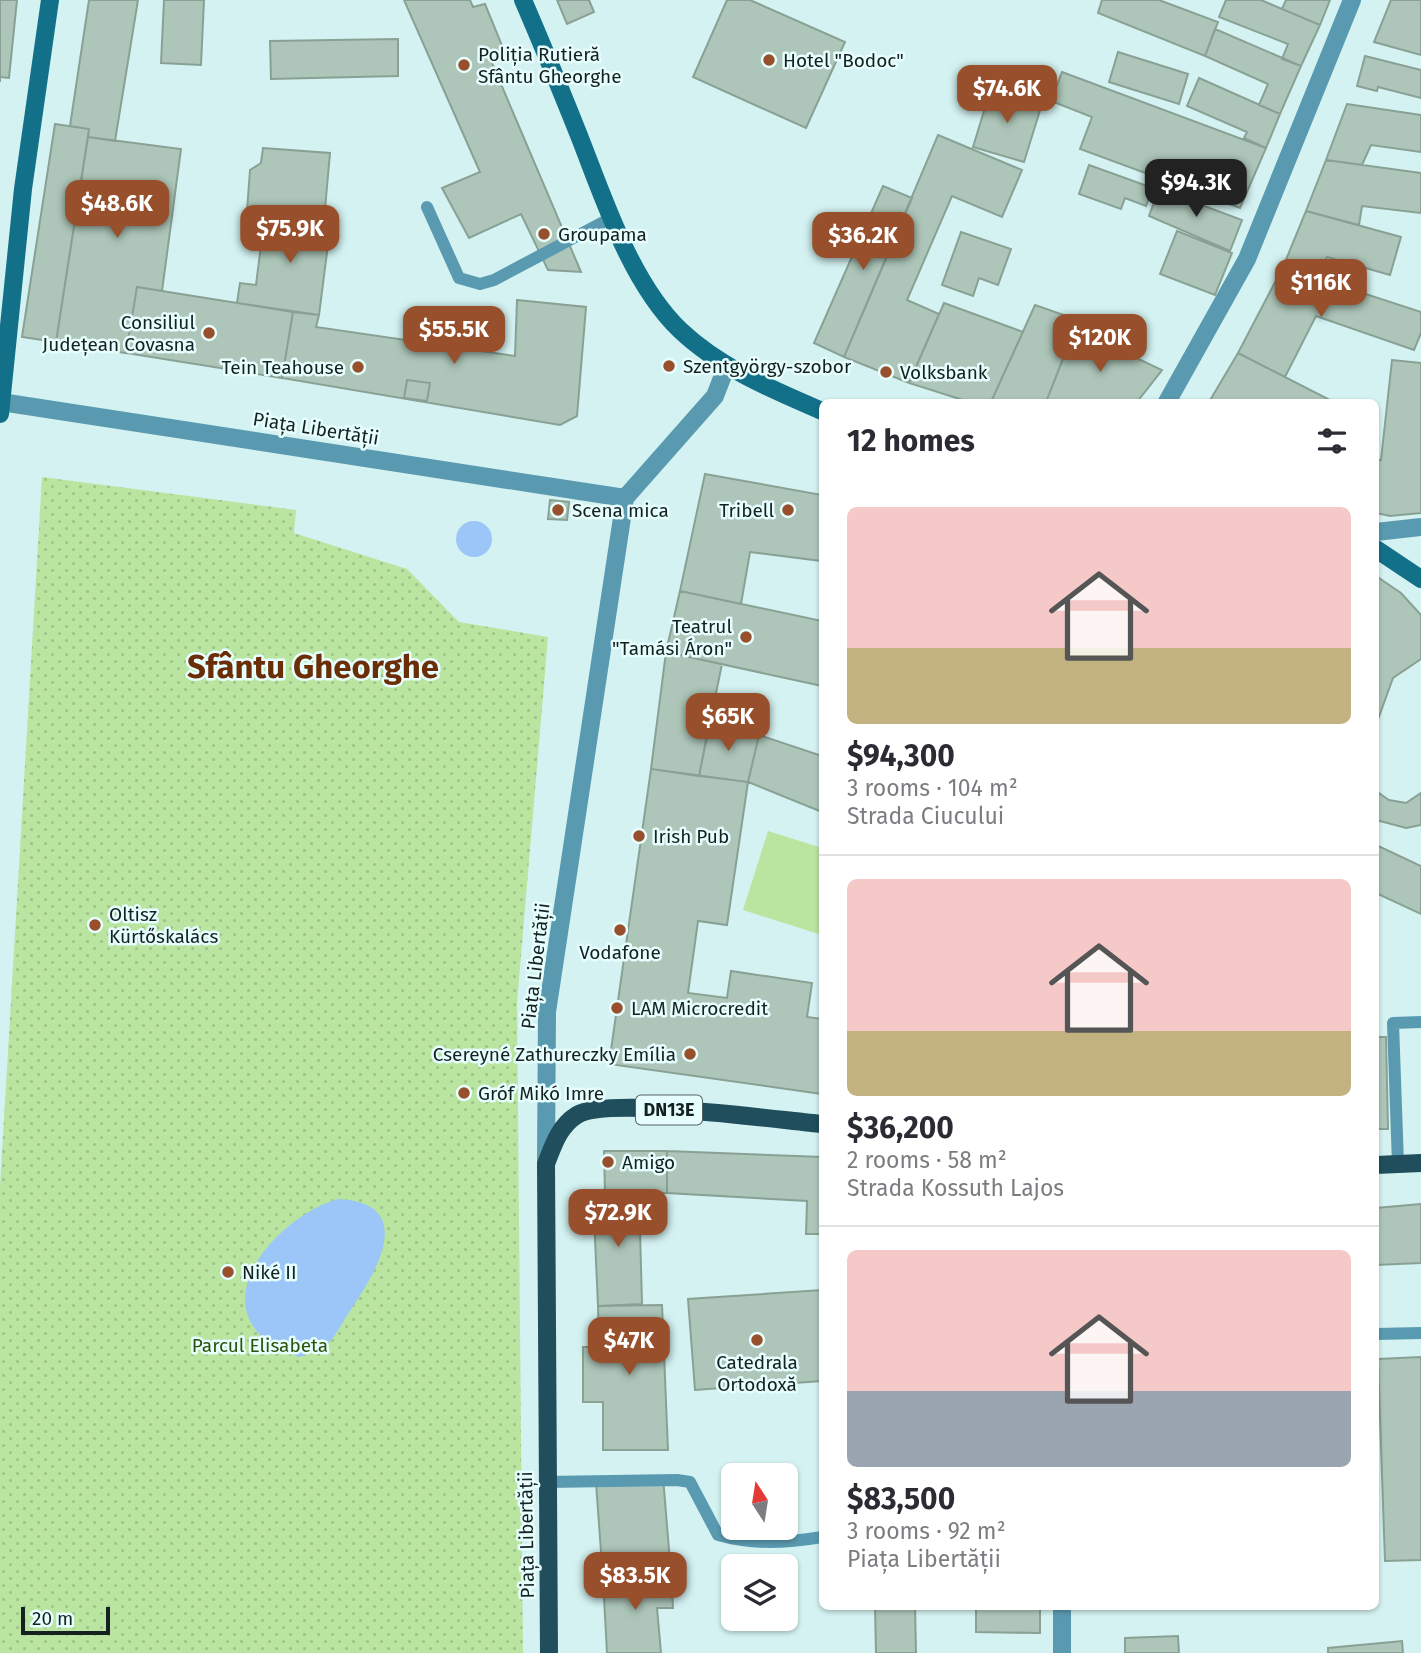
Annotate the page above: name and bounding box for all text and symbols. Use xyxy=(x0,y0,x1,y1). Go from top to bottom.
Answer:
place label: Poliția Rutieră Sfântu Gheorghe xyxy=(478,43,622,88)
place label: Hotel "Bodoc" xyxy=(783,49,904,72)
marker: Hotel "Bodoc" xyxy=(761,52,777,68)
marker: Poliția Rutieră Sfântu Gheorghe xyxy=(456,57,472,73)
pin: $74.6K xyxy=(950,66,1064,125)
text: $74.6K xyxy=(973,74,1041,102)
pin: $94.3K xyxy=(1139,160,1253,219)
text: $94.3K xyxy=(1161,168,1231,196)
pin: $48.6K xyxy=(60,180,174,240)
text: $48.6K xyxy=(81,189,153,217)
pin: $75.9K xyxy=(233,205,347,265)
pin: $36.2K xyxy=(806,212,920,272)
text: $75.9K xyxy=(256,214,324,242)
text: $36.2K xyxy=(828,221,898,249)
place label: Groupama xyxy=(558,223,647,246)
marker: Groupama xyxy=(536,226,552,242)
pin: $116K xyxy=(1272,260,1370,319)
text: $116K xyxy=(1291,268,1351,296)
pin: $55.5K xyxy=(397,306,511,366)
place label: Consiliul Județean Covasna xyxy=(42,311,195,357)
pin: $120K xyxy=(1051,314,1149,374)
text: $55.5K xyxy=(419,315,489,343)
text: $120K xyxy=(1069,323,1131,351)
marker: Consiliul Județean Covasna xyxy=(201,325,217,341)
place label: Szentgyörgy-szobor xyxy=(683,355,852,378)
place label: Tein Teahouse xyxy=(222,356,344,379)
marker: Szentgyörgy-szobor xyxy=(661,358,677,374)
marker: Tein Teahouse xyxy=(350,359,366,375)
place label: Volksbank xyxy=(900,361,988,384)
marker: Volksbank xyxy=(878,364,894,380)
street label: Piața Libertății xyxy=(251,407,381,451)
icon: filters xyxy=(1313,422,1351,460)
text: 12 homes xyxy=(847,423,975,459)
place label: Scena mica xyxy=(572,499,669,522)
place label: Tribell xyxy=(719,499,774,522)
marker: Scena mica xyxy=(550,502,566,518)
marker: Tribell xyxy=(780,502,796,518)
icon: home xyxy=(1036,553,1162,679)
place label: Teatrul "Tamási Áron" xyxy=(612,615,732,660)
marker: Teatrul "Tamási Áron" xyxy=(738,629,754,645)
district label: Sfântu Gheorghe xyxy=(187,647,439,687)
pin: $65K xyxy=(687,694,769,753)
text: $65K xyxy=(702,702,754,730)
text: $94,300 xyxy=(847,738,955,774)
text: 3 rooms · 104 m² xyxy=(847,774,1018,802)
text: Strada Ciucului xyxy=(847,802,1004,830)
place label: Irish Pub xyxy=(653,825,729,848)
marker: Irish Pub xyxy=(631,828,647,844)
street label: Piața Libertății xyxy=(516,902,556,1031)
place label: Oltisz Kürtőskalács xyxy=(109,903,218,948)
marker: Oltisz Kürtőskalács xyxy=(87,917,103,933)
marker: Vodafone xyxy=(612,922,628,938)
icon: home xyxy=(1036,925,1162,1051)
place label: Vodafone xyxy=(579,941,661,964)
place label: LAM Microcredit xyxy=(631,997,768,1020)
marker: LAM Microcredit xyxy=(609,1000,625,1016)
place label: Csereyné Zathureczky Emília xyxy=(433,1043,676,1066)
marker: Csereyné Zathureczky Emília xyxy=(682,1046,698,1062)
place label: Gróf Mikó Imre xyxy=(478,1082,604,1105)
marker: Gróf Mikó Imre xyxy=(456,1085,472,1101)
road number: DN13E xyxy=(636,1096,702,1125)
text: $36,200 xyxy=(847,1110,954,1146)
text: 2 rooms · 58 m² xyxy=(847,1146,1007,1174)
place label: Amigo xyxy=(622,1151,675,1174)
marker: Amigo xyxy=(600,1154,616,1170)
text: Strada Kossuth Lajos xyxy=(847,1174,1064,1202)
pin: $72.9K xyxy=(561,1190,675,1249)
text: $72.9K xyxy=(584,1198,652,1226)
place label: Niké II xyxy=(242,1261,297,1284)
marker: Niké II xyxy=(220,1264,236,1280)
icon: home xyxy=(1036,1296,1162,1422)
pin: $47K xyxy=(588,1318,670,1377)
text: $47K xyxy=(604,1326,654,1354)
marker: Catedrala Ortodoxă xyxy=(749,1332,765,1348)
park label: Parcul Elisabeta xyxy=(192,1334,328,1357)
place label: Catedrala Ortodoxă xyxy=(716,1351,798,1396)
north arrow xyxy=(721,1463,798,1540)
map controls xyxy=(721,1463,798,1631)
street label: Piața Libertății xyxy=(514,1471,540,1599)
text: $83,500 xyxy=(847,1481,955,1517)
text: 3 rooms · 92 m² xyxy=(847,1517,1006,1545)
text: Piața Libertății xyxy=(847,1545,1001,1573)
pin: $83.5K xyxy=(578,1552,692,1612)
button: layers xyxy=(721,1554,798,1631)
text: $83.5K xyxy=(600,1561,670,1589)
scale bar xyxy=(21,1604,110,1636)
text: 20 m xyxy=(32,1607,73,1630)

